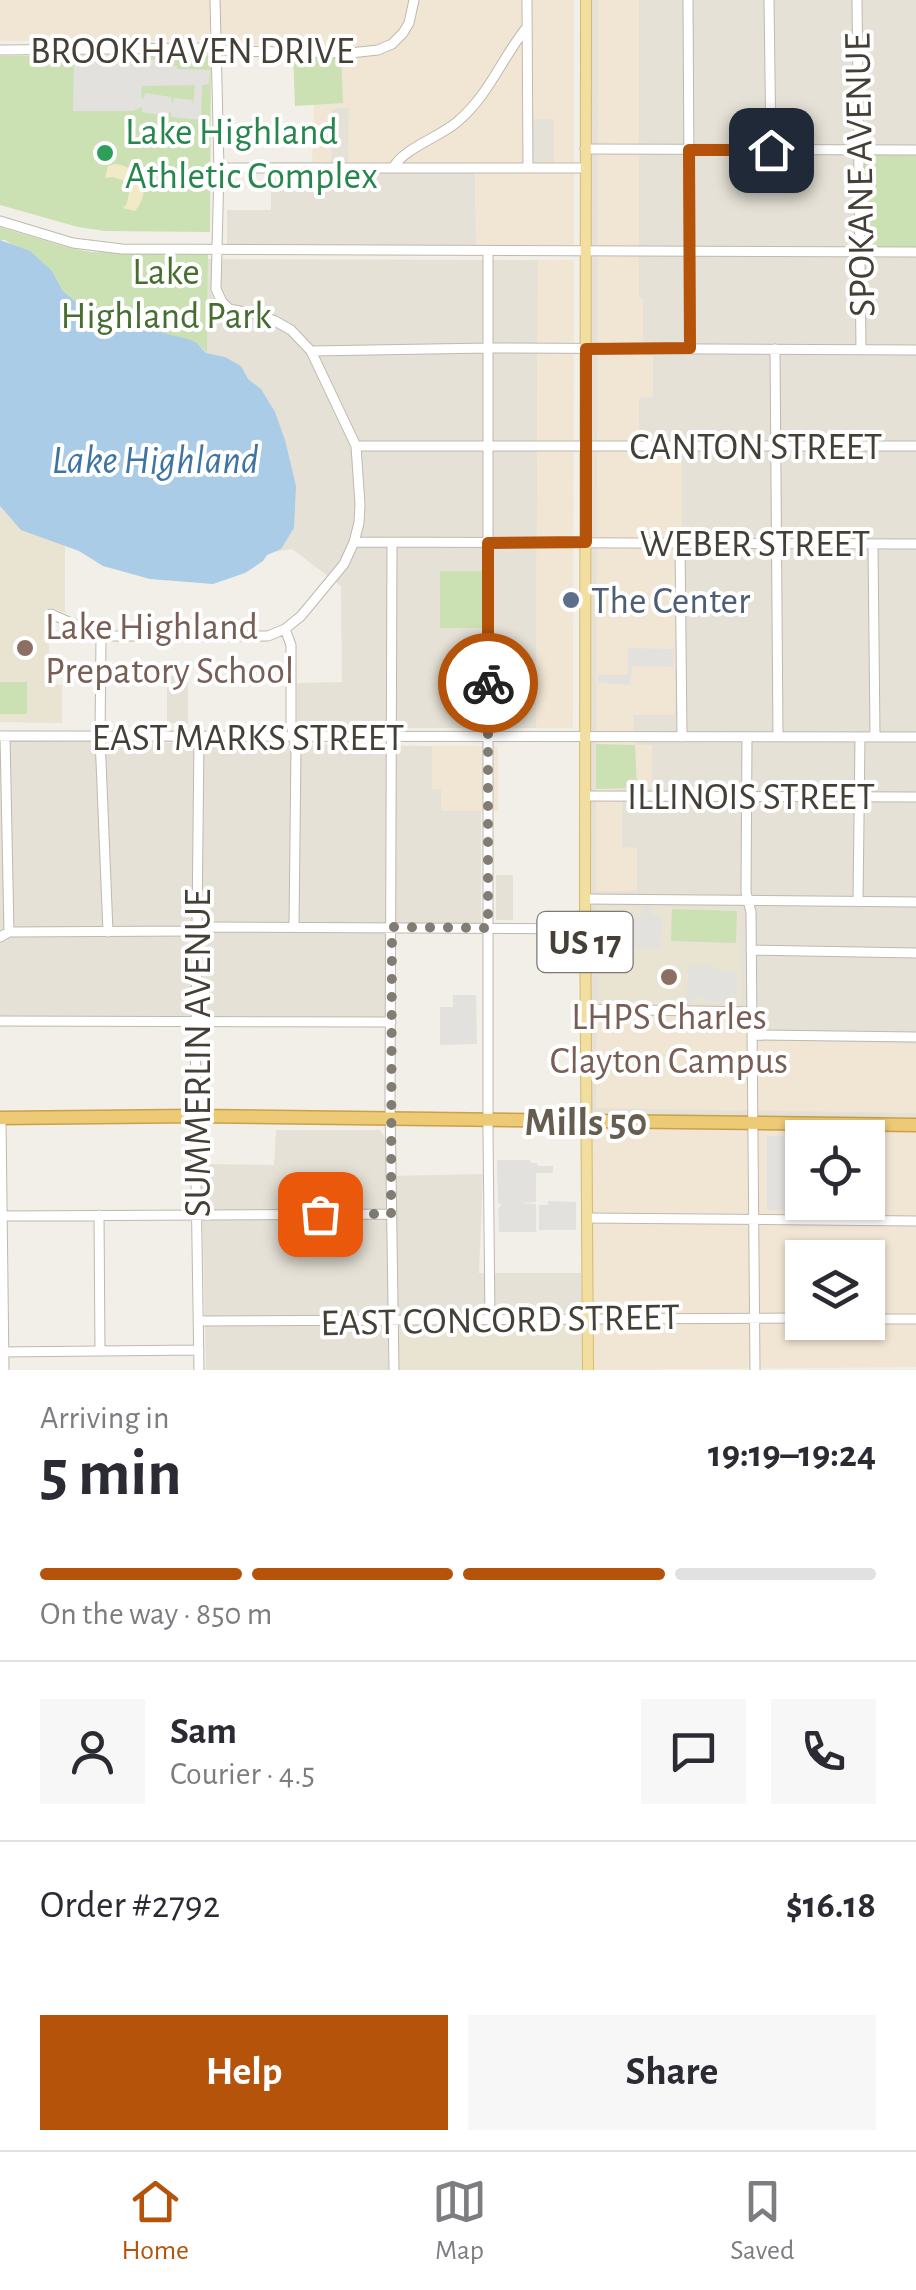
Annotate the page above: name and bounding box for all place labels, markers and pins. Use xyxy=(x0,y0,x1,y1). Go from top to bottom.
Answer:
pin xyxy=(729,108,814,193)
place label: Lake Highland Athletic Complex xyxy=(125,114,378,196)
marker: Lake Highland Athletic Complex xyxy=(94,142,116,164)
place label: The Center xyxy=(591,583,751,621)
marker: The Center xyxy=(560,589,582,611)
place label: Lake Highland Prepatory School xyxy=(45,609,294,691)
marker: Lake Highland Prepatory School xyxy=(14,637,36,659)
marker: LHPS Charles Clayton Campus xyxy=(658,966,680,988)
place label: LHPS Charles Clayton Campus xyxy=(550,999,788,1081)
pin xyxy=(278,1172,363,1257)

